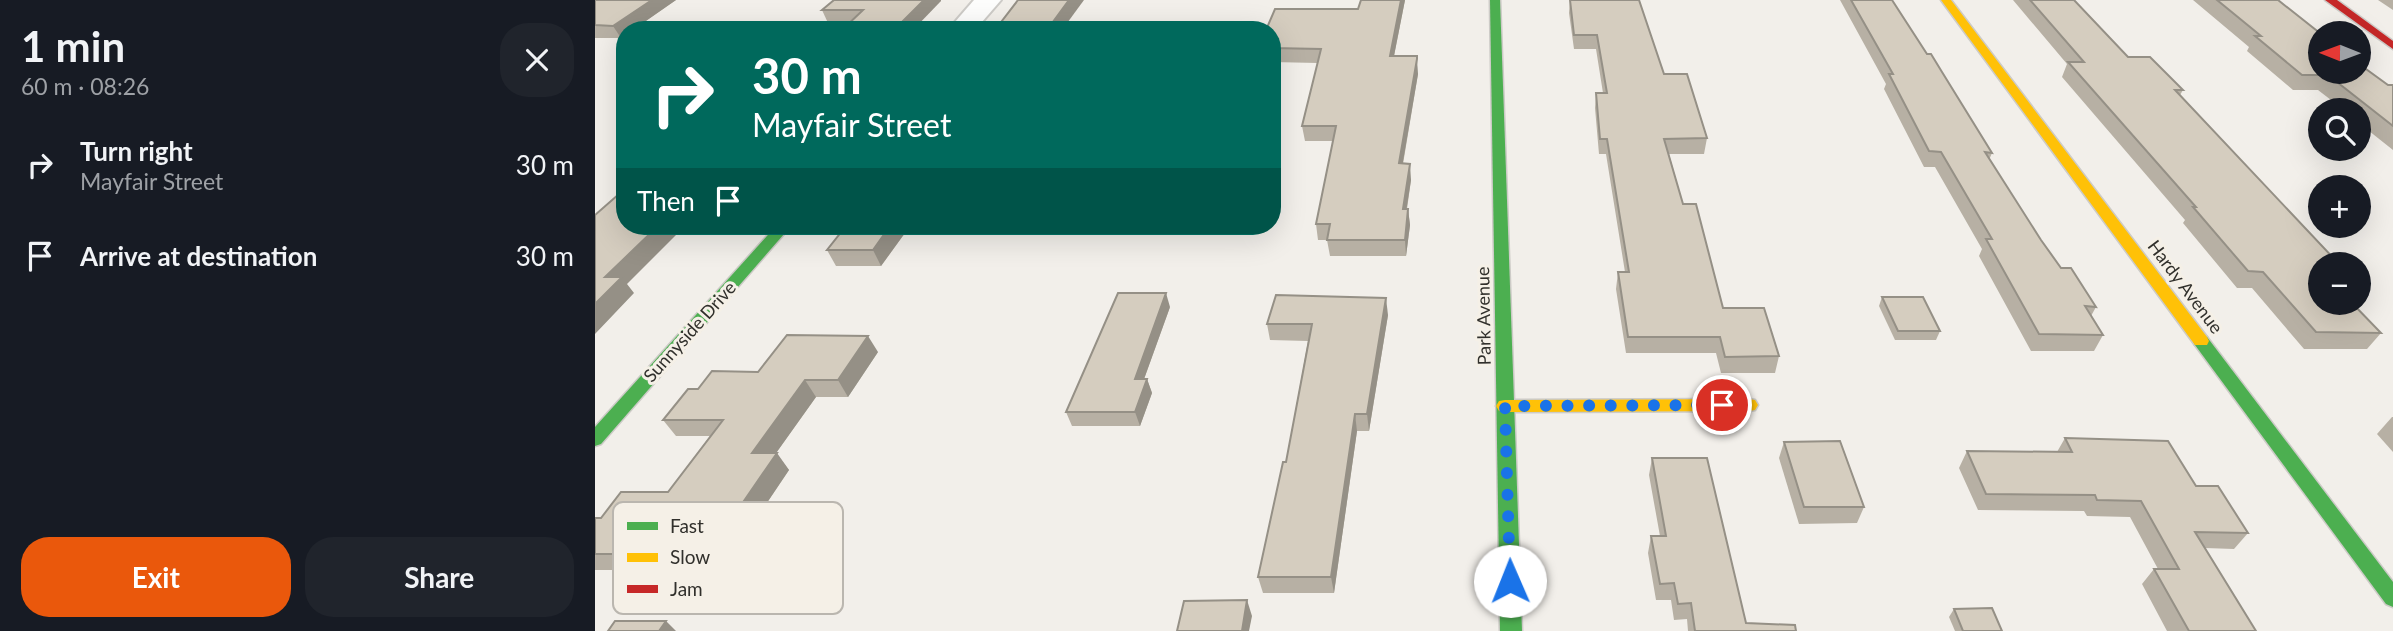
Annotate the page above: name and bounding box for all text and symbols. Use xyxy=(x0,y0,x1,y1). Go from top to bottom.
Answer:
text: 1 min xyxy=(21,21,125,71)
north arrow xyxy=(2308,21,2371,84)
map controls xyxy=(2308,21,2371,315)
button: close xyxy=(500,23,574,97)
text: 30 m xyxy=(752,46,862,104)
icon: right xyxy=(637,49,728,140)
text: 60 m · 08:26 xyxy=(21,72,149,100)
button: search xyxy=(2308,98,2371,161)
text: Mayfair Street xyxy=(752,105,951,144)
text: Turn right xyxy=(80,135,193,167)
icon: right xyxy=(21,146,59,184)
text: 30 m xyxy=(516,149,574,181)
text: Mayfair Street xyxy=(80,167,223,195)
button: + xyxy=(2308,175,2371,238)
icon: arrive xyxy=(709,182,747,220)
text: Then xyxy=(637,185,695,217)
street label: Hardy Avenue xyxy=(2144,235,2228,337)
icon: arrive xyxy=(21,237,59,275)
text: Arrive at destination xyxy=(80,240,317,272)
text: 30 m xyxy=(516,240,574,272)
button: − xyxy=(2308,252,2371,315)
street label: Park Avenue xyxy=(1471,266,1495,366)
street label: Sunnyside Drive xyxy=(638,276,740,386)
pin xyxy=(1692,375,1752,435)
icon: arrive xyxy=(1703,386,1741,424)
legend xyxy=(613,502,843,614)
text: Fast xyxy=(670,514,704,537)
button: Exit xyxy=(21,537,291,617)
button: Share xyxy=(305,537,574,617)
position arrow xyxy=(1473,544,1547,618)
text: Slow xyxy=(670,545,710,568)
text: Jam xyxy=(670,577,703,600)

